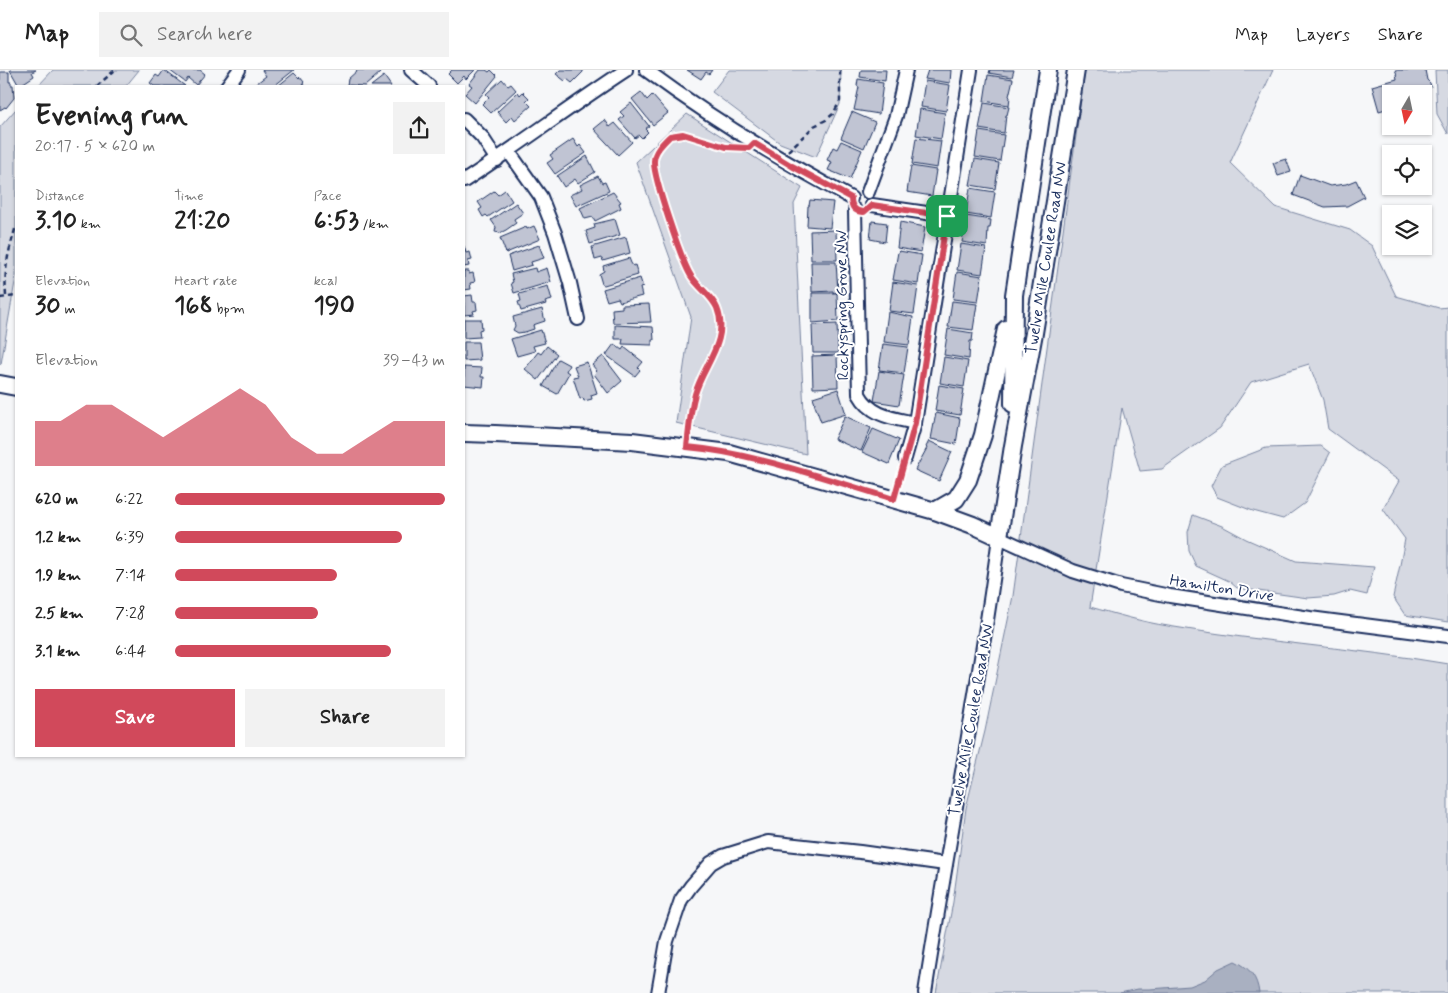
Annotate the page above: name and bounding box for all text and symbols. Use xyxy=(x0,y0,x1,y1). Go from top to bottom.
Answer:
search box xyxy=(99,12,449,57)
text: Map xyxy=(25,19,69,50)
icon: search xyxy=(117,21,145,49)
text: Search here xyxy=(157,22,253,47)
text: Map xyxy=(1235,23,1268,47)
text: Layers xyxy=(1296,23,1350,47)
text: Share xyxy=(1378,23,1423,47)
north arrow xyxy=(1382,85,1432,135)
map controls xyxy=(1382,85,1432,255)
text: Evening run xyxy=(35,98,188,135)
button: share xyxy=(393,102,445,154)
text: 20:17 · 5 × 620 m xyxy=(35,136,155,157)
button: locate xyxy=(1382,145,1432,195)
street label: Twelve Mile Coulee Road NW xyxy=(1021,160,1072,356)
text: Distance xyxy=(35,187,84,205)
text: Time xyxy=(174,187,204,205)
text: Pace xyxy=(314,187,342,205)
pin xyxy=(926,195,968,237)
icon: arrive xyxy=(933,202,961,230)
text: 3.10 xyxy=(35,205,77,238)
text: 21:20 xyxy=(174,205,231,238)
text: 6:53 xyxy=(314,205,359,238)
button: layers xyxy=(1382,205,1432,255)
text: km xyxy=(77,215,101,233)
text: /km xyxy=(359,215,389,233)
street label: Rockyspring Grove NW xyxy=(831,230,855,380)
text: Elevation xyxy=(35,272,90,290)
text: Heart rate xyxy=(174,272,237,290)
text: kcal xyxy=(314,272,337,290)
text: 30 xyxy=(35,290,61,323)
text: 168 xyxy=(174,290,213,323)
text: 190 xyxy=(314,290,355,323)
text: m xyxy=(61,300,76,318)
text: bpm xyxy=(213,300,245,318)
text: Elevation xyxy=(35,350,98,371)
text: 39–43 m xyxy=(383,350,445,371)
text: 620 m xyxy=(35,489,78,510)
text: 6:22 xyxy=(115,489,144,510)
text: 1.2 km xyxy=(35,527,81,548)
text: 6:39 xyxy=(115,527,144,548)
text: 1.9 km xyxy=(35,565,81,586)
text: 7:14 xyxy=(115,565,146,586)
street label: Hamilton Drive xyxy=(1168,570,1276,607)
text: 2.5 km xyxy=(35,603,83,624)
text: 7:28 xyxy=(115,603,146,624)
street label: Twelve Mile Coulee Road NW xyxy=(944,623,999,818)
text: 3.1 km xyxy=(35,641,80,662)
text: 6:44 xyxy=(115,641,147,662)
button: Save xyxy=(35,689,235,747)
button: Share xyxy=(245,689,445,747)

